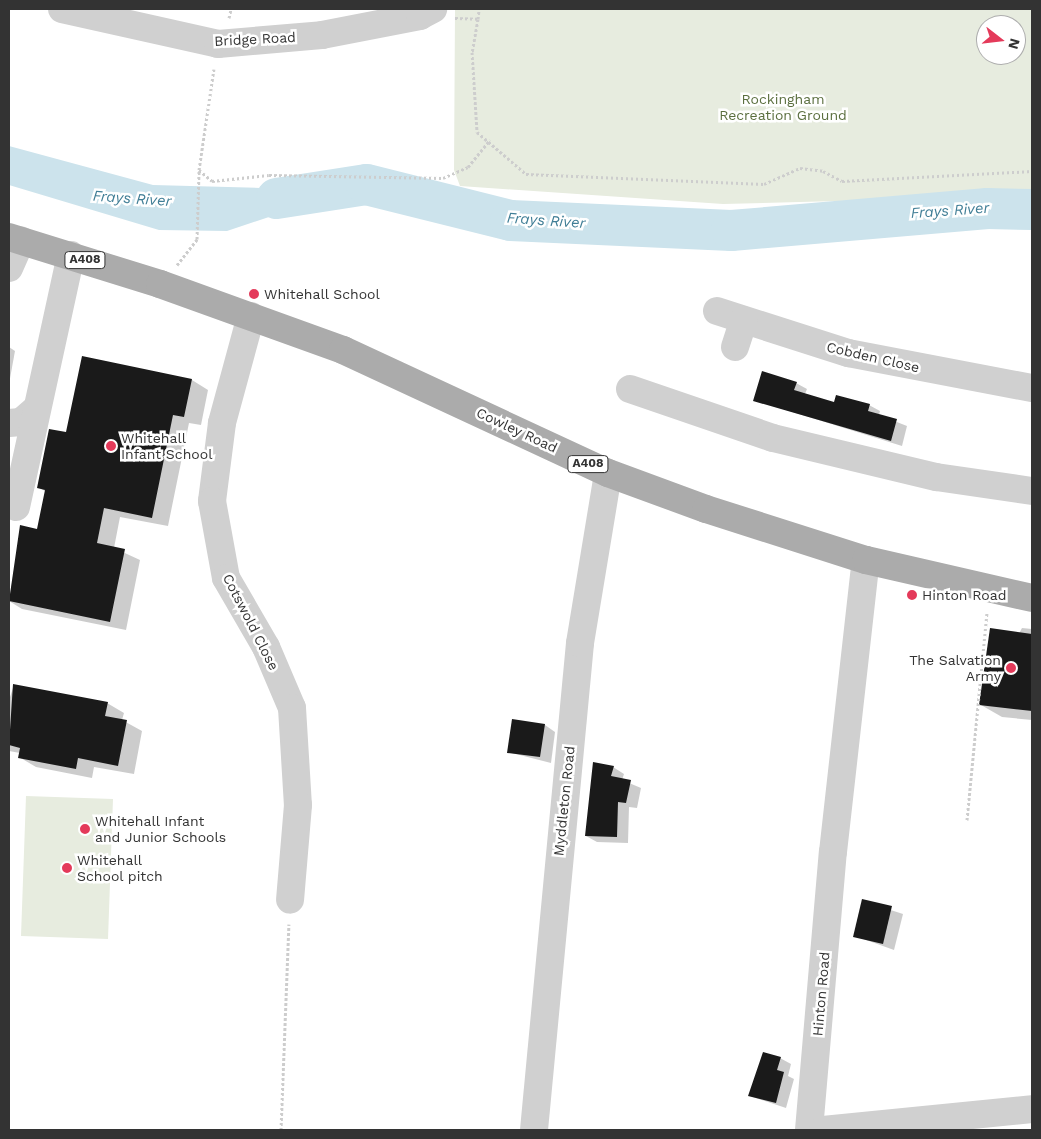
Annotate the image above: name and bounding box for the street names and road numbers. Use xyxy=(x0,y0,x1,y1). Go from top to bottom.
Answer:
street label: Bridge Road xyxy=(214,28,296,50)
road number: A408 xyxy=(64,250,106,270)
street label: Cobden Close xyxy=(825,338,921,376)
street label: Cowley Road xyxy=(474,404,560,456)
road number: A408 xyxy=(567,454,609,474)
street label: Cotswold Close xyxy=(219,571,283,673)
street label: Myddleton Road xyxy=(550,745,578,857)
street label: Hinton Road xyxy=(809,951,833,1037)

